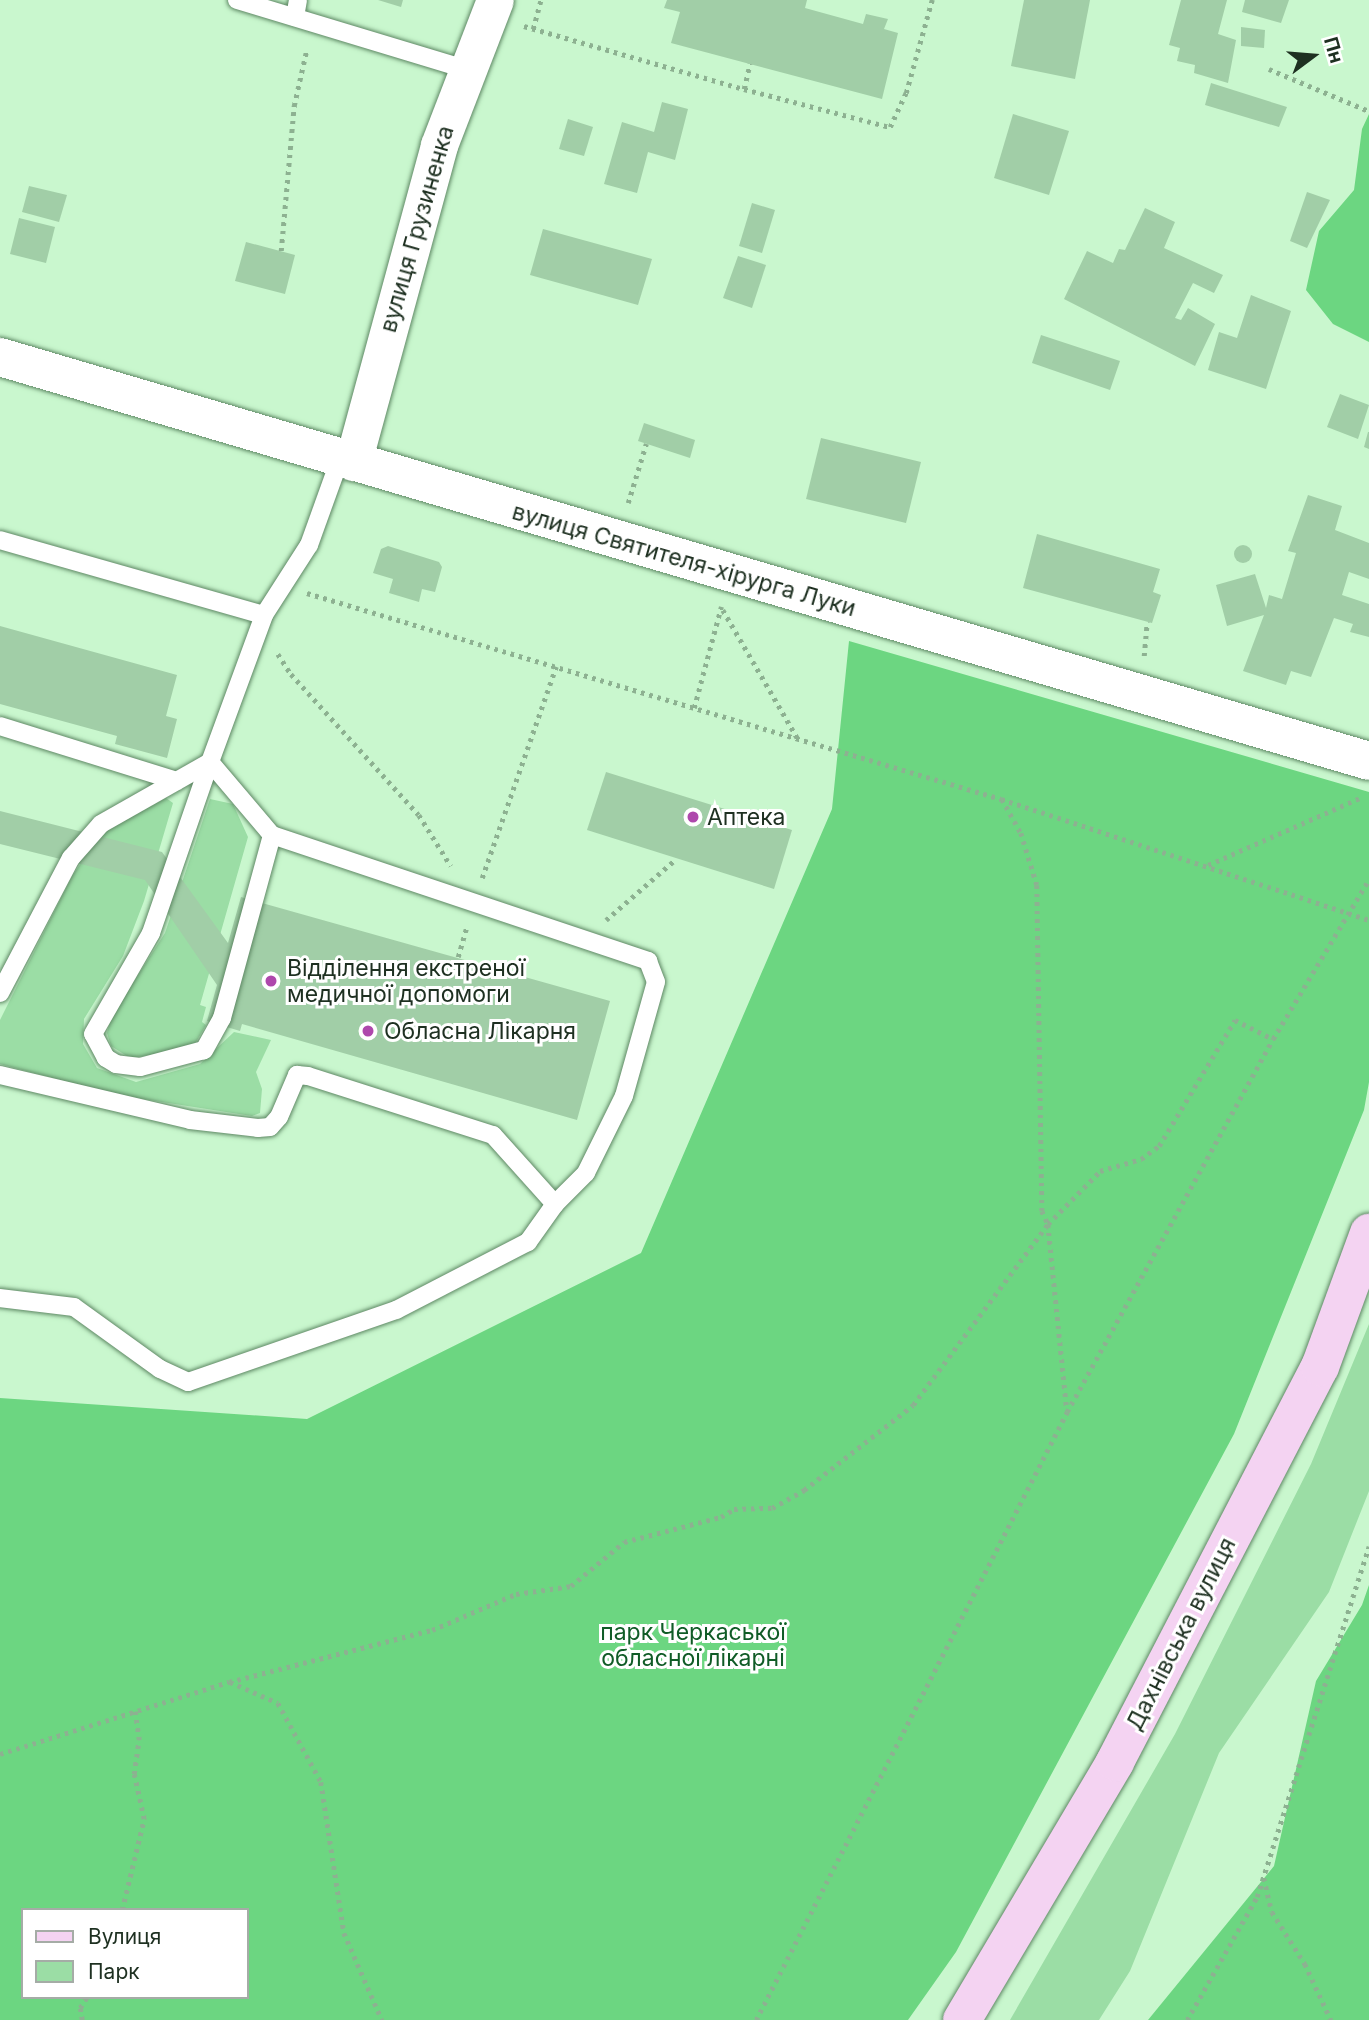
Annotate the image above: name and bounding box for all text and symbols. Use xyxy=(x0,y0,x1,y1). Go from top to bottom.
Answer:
north arrow xyxy=(1278,21,1348,91)
text: Пн xyxy=(1319,34,1348,66)
street label: вулиця Грузиненка xyxy=(374,122,460,336)
street label: вулиця Святителя-хірурга Луки xyxy=(509,498,859,622)
place label: Аптека xyxy=(707,803,786,831)
marker: Аптека xyxy=(685,809,701,825)
place label: Відділення екстреної медичної допомоги xyxy=(287,954,525,1008)
marker: Відділення екстреної медичної допомоги xyxy=(261,971,281,991)
place label: Обласна Лікарня xyxy=(384,1017,576,1045)
marker: Обласна Лікарня xyxy=(358,1021,378,1041)
street label: Дахнівська вулиця xyxy=(1120,1533,1242,1735)
park label: парк Черкаської обласної лікарні xyxy=(600,1618,786,1672)
legend xyxy=(21,1908,248,1999)
text: Вулиця xyxy=(88,1924,161,1949)
text: Парк xyxy=(88,1959,140,1984)

